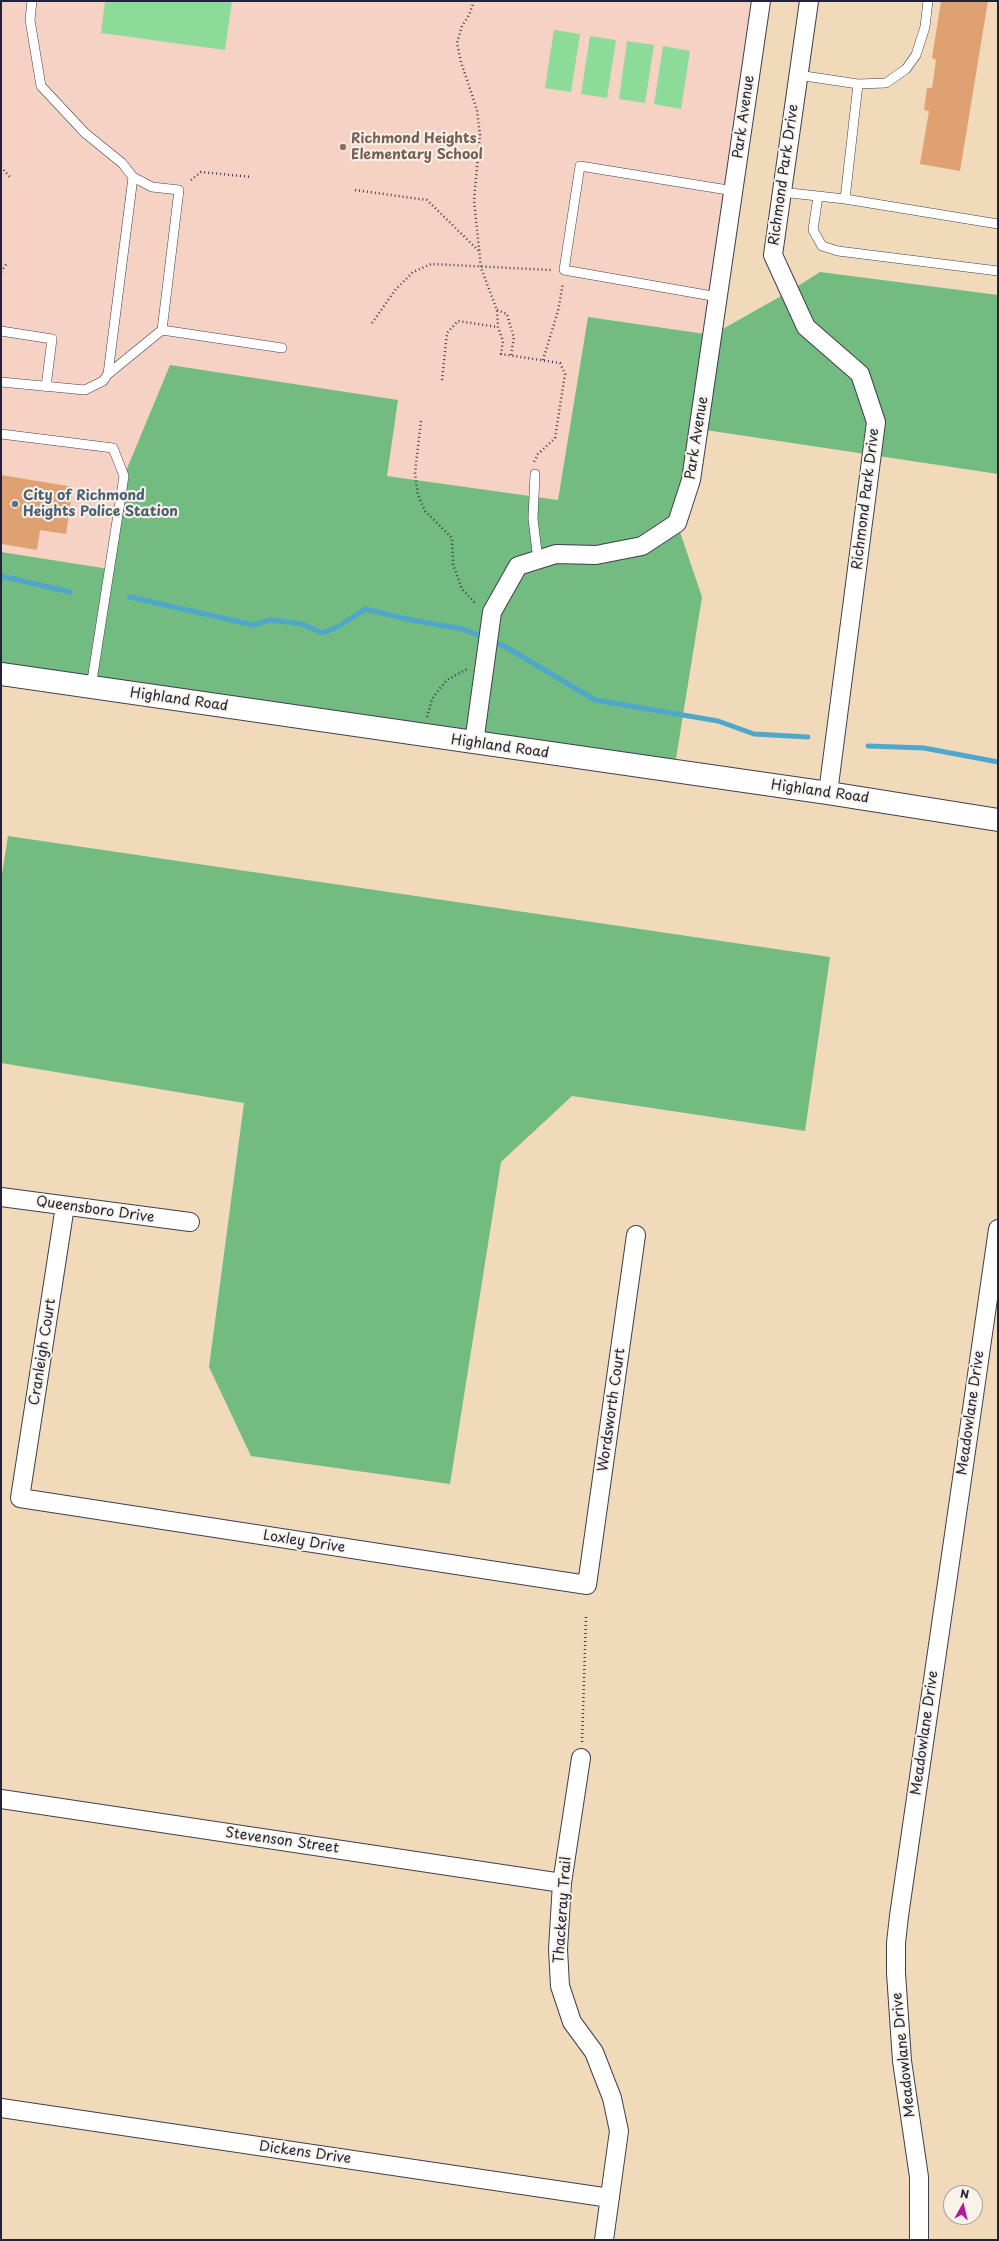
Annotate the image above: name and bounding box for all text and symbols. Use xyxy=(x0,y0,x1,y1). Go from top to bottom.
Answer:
street label: Park Avenue xyxy=(730,74,758,160)
street label: Richmond Park Drive xyxy=(766,103,802,247)
place label: Richmond Heights Elementary School xyxy=(351,131,483,164)
marker: Richmond Heights Elementary School xyxy=(338,142,348,152)
street label: Park Avenue xyxy=(682,395,712,481)
street label: Richmond Park Drive xyxy=(849,427,883,571)
place label: City of Richmond Heights Police Station xyxy=(23,488,178,520)
marker: City of Richmond Heights Police Station xyxy=(10,499,20,509)
street label: Highland Road xyxy=(129,685,229,715)
street label: Highland Road xyxy=(450,732,550,762)
street label: Highland Road xyxy=(770,777,870,807)
street label: Queensboro Drive xyxy=(35,1193,155,1227)
street label: Cranleigh Court xyxy=(26,1297,60,1407)
street label: Wordsworth Court xyxy=(595,1347,629,1473)
street label: Meadowlane Drive xyxy=(954,1350,988,1476)
street label: Loxley Drive xyxy=(262,1527,346,1557)
street label: Meadowlane Drive xyxy=(908,1670,942,1796)
street label: Stevenson Street xyxy=(224,1825,340,1857)
street label: Thackeray Trail xyxy=(551,1856,575,1964)
street label: Meadowlane Drive xyxy=(889,1992,919,2118)
street label: Dickens Drive xyxy=(258,2138,352,2168)
north arrow xyxy=(943,2185,983,2225)
text: N xyxy=(959,2185,970,2203)

